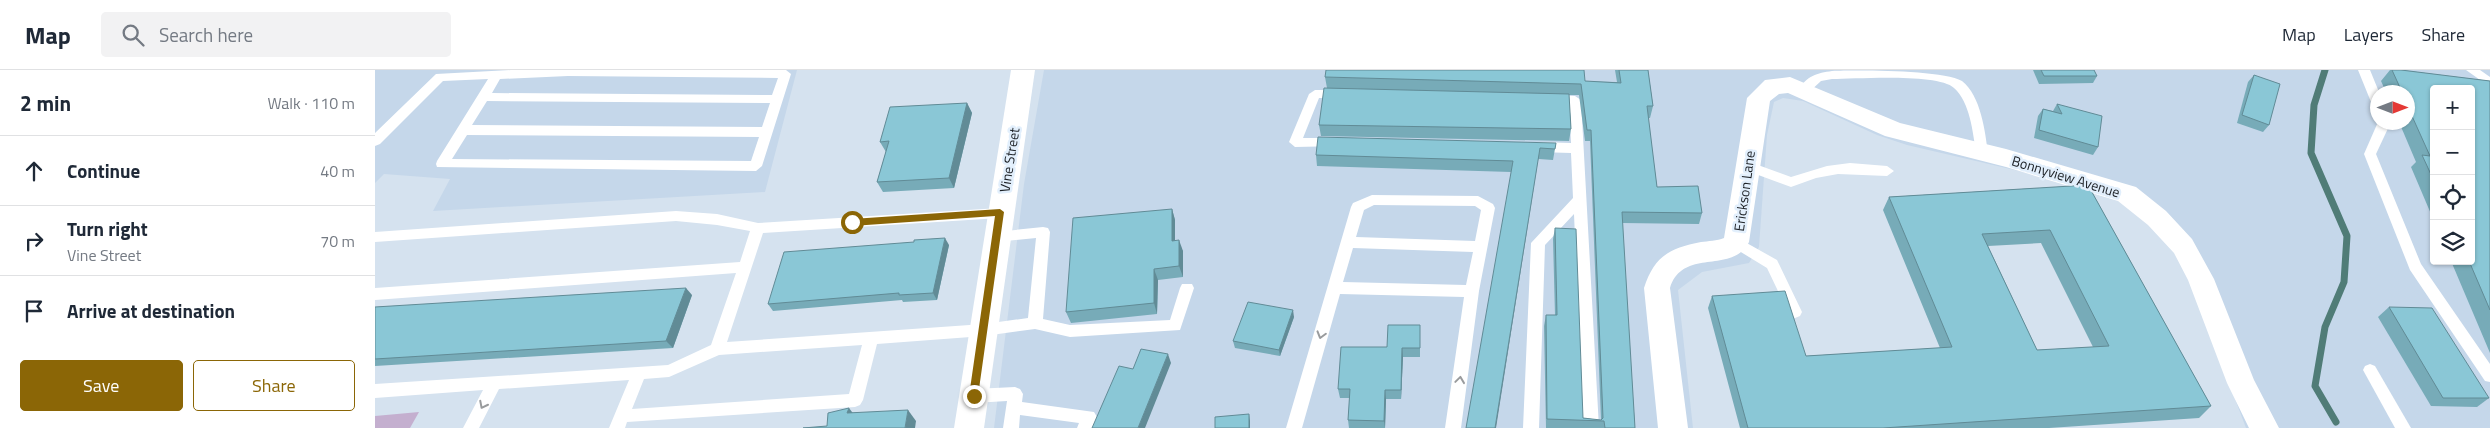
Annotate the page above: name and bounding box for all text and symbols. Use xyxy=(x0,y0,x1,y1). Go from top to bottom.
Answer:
search box xyxy=(101,12,451,57)
text: Map xyxy=(25,17,71,53)
text: Search here xyxy=(159,20,253,49)
icon: search xyxy=(119,21,147,49)
text: Map xyxy=(2282,21,2316,48)
text: Layers xyxy=(2344,21,2393,48)
text: Share xyxy=(2421,21,2465,48)
north arrow xyxy=(2370,85,2415,130)
map controls xyxy=(2430,85,2475,265)
button: + xyxy=(2430,85,2475,130)
text: 2 min xyxy=(20,87,71,119)
text: Walk · 110 m xyxy=(267,91,355,115)
street label: Vine Street xyxy=(994,126,1024,194)
button: − xyxy=(2430,130,2475,175)
street label: Erickson Lane xyxy=(1728,149,1760,233)
street label: Bonnyview Avenue xyxy=(2009,150,2123,202)
text: Continue xyxy=(67,156,140,185)
icon: ahead xyxy=(20,157,48,185)
text: 40 m xyxy=(320,159,355,183)
button: locate xyxy=(2430,175,2475,220)
route start xyxy=(841,211,864,234)
text: Turn right xyxy=(67,214,148,243)
button: layers xyxy=(2430,220,2475,265)
icon: right xyxy=(20,227,48,255)
text: 70 m xyxy=(320,229,355,253)
text: Vine Street xyxy=(67,243,141,267)
text: Arrive at destination xyxy=(67,296,235,325)
icon: arrive xyxy=(20,297,48,325)
one-way arrow xyxy=(1316,330,1326,338)
button: Save xyxy=(20,360,183,411)
button: Share xyxy=(193,360,355,411)
one-way arrow xyxy=(1454,375,1464,384)
route end xyxy=(963,385,986,408)
one-way arrow xyxy=(479,400,489,409)

